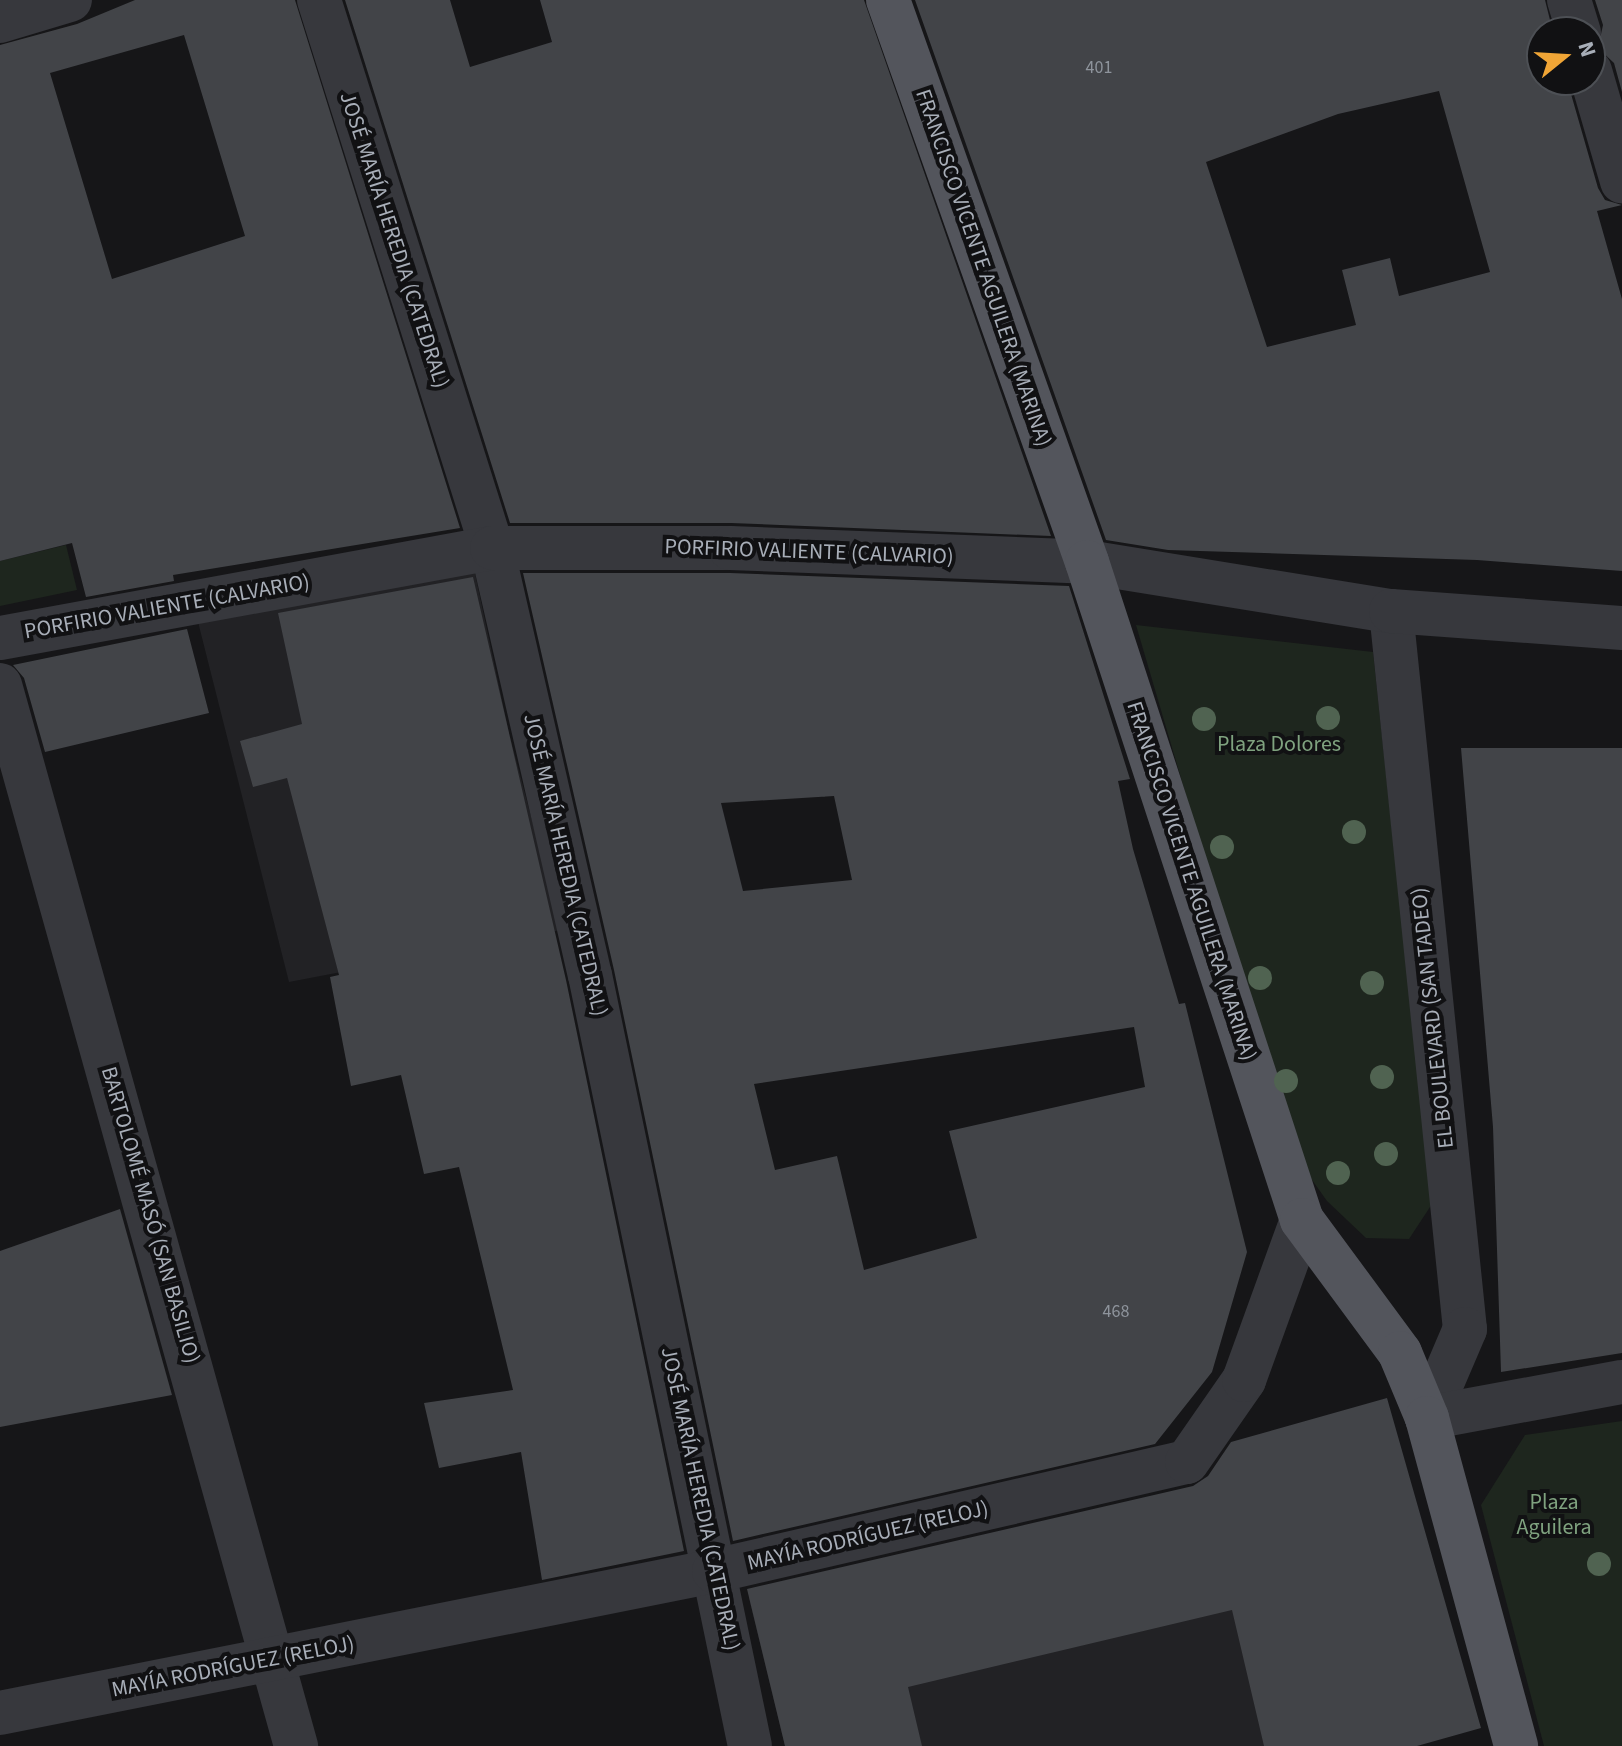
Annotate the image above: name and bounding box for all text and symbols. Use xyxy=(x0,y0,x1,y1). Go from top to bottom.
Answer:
north arrow xyxy=(1526,16,1606,96)
text: N xyxy=(1569,37,1604,61)
house number: 401 xyxy=(1086,57,1112,79)
street label: FRANCISCO VICENTE AGUILERA (MARINA) xyxy=(909,86,1057,450)
street label: JOSÉ MARÍA HEREDIA (CATEDRAL) xyxy=(334,89,454,391)
street label: PORFIRIO VALIENTE (CALVARIO) xyxy=(664,534,954,570)
street label: PORFIRIO VALIENTE (CALVARIO) xyxy=(22,569,312,645)
street label: FRANCISCO VICENTE AGUILERA (MARINA) xyxy=(1120,698,1262,1064)
street label: JOSÉ MARÍA HEREDIA (CATEDRAL) xyxy=(517,711,613,1019)
park label: Plaza Dolores xyxy=(1217,732,1341,758)
street label: EL BOULEVARD (SAN TADEO) xyxy=(1406,886,1460,1150)
street label: BARTOLOMÉ MASÓ (SAN BASILIO) xyxy=(95,1064,205,1366)
house number: 468 xyxy=(1103,1301,1129,1323)
street label: JOSÉ MARÍA HEREDIA (CATEDRAL) xyxy=(655,1345,745,1653)
park label: Plaza Aguilera xyxy=(1516,1489,1592,1540)
street label: MAYÍA RODRÍGUEZ (RELOJ) xyxy=(745,1495,991,1577)
street label: MAYÍA RODRÍGUEZ (RELOJ) xyxy=(109,1631,357,1703)

